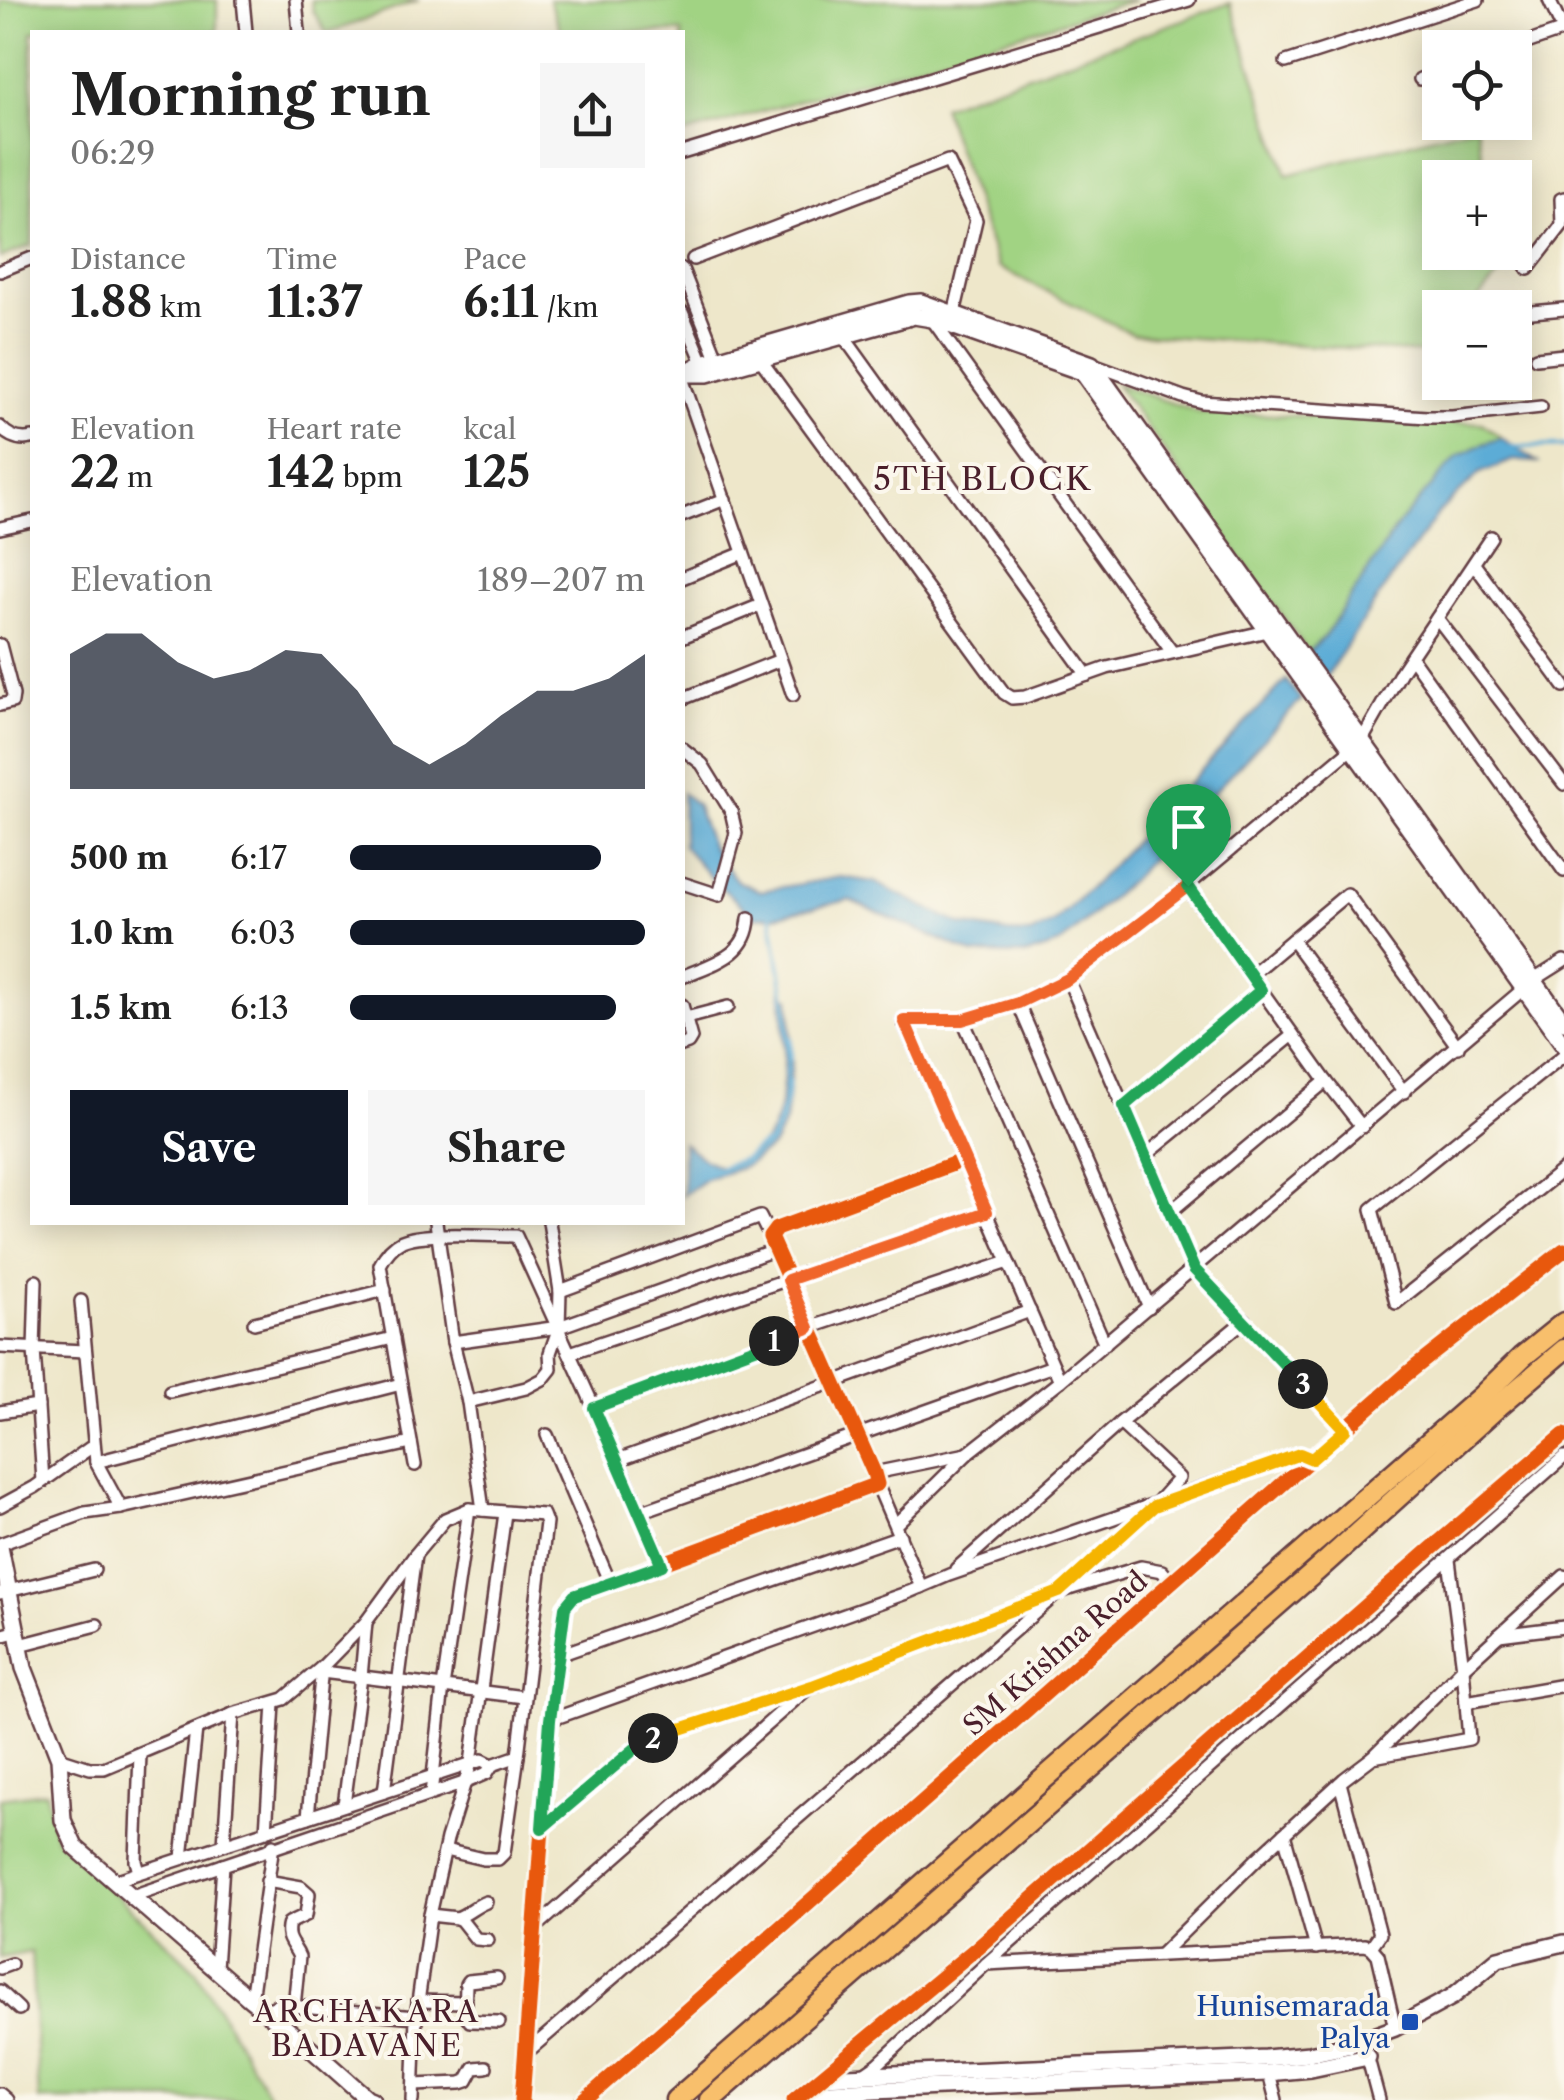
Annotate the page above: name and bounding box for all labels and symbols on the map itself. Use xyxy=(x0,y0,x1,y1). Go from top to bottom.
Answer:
district label: 5TH BLOCK xyxy=(873,459,1093,498)
pin xyxy=(1146,784,1231,887)
pin: 1 xyxy=(749,1316,799,1366)
pin: 3 xyxy=(1278,1359,1328,1409)
street label: SM Krishna Road xyxy=(956,1564,1154,1742)
pin: 2 xyxy=(628,1713,678,1763)
place label: Hunisemarada Palya xyxy=(1196,1989,1390,2055)
district label: ARCHAKARA BADAVANE xyxy=(252,1993,481,2064)
marker: Hunisemarada Palya xyxy=(1399,2011,1421,2033)

